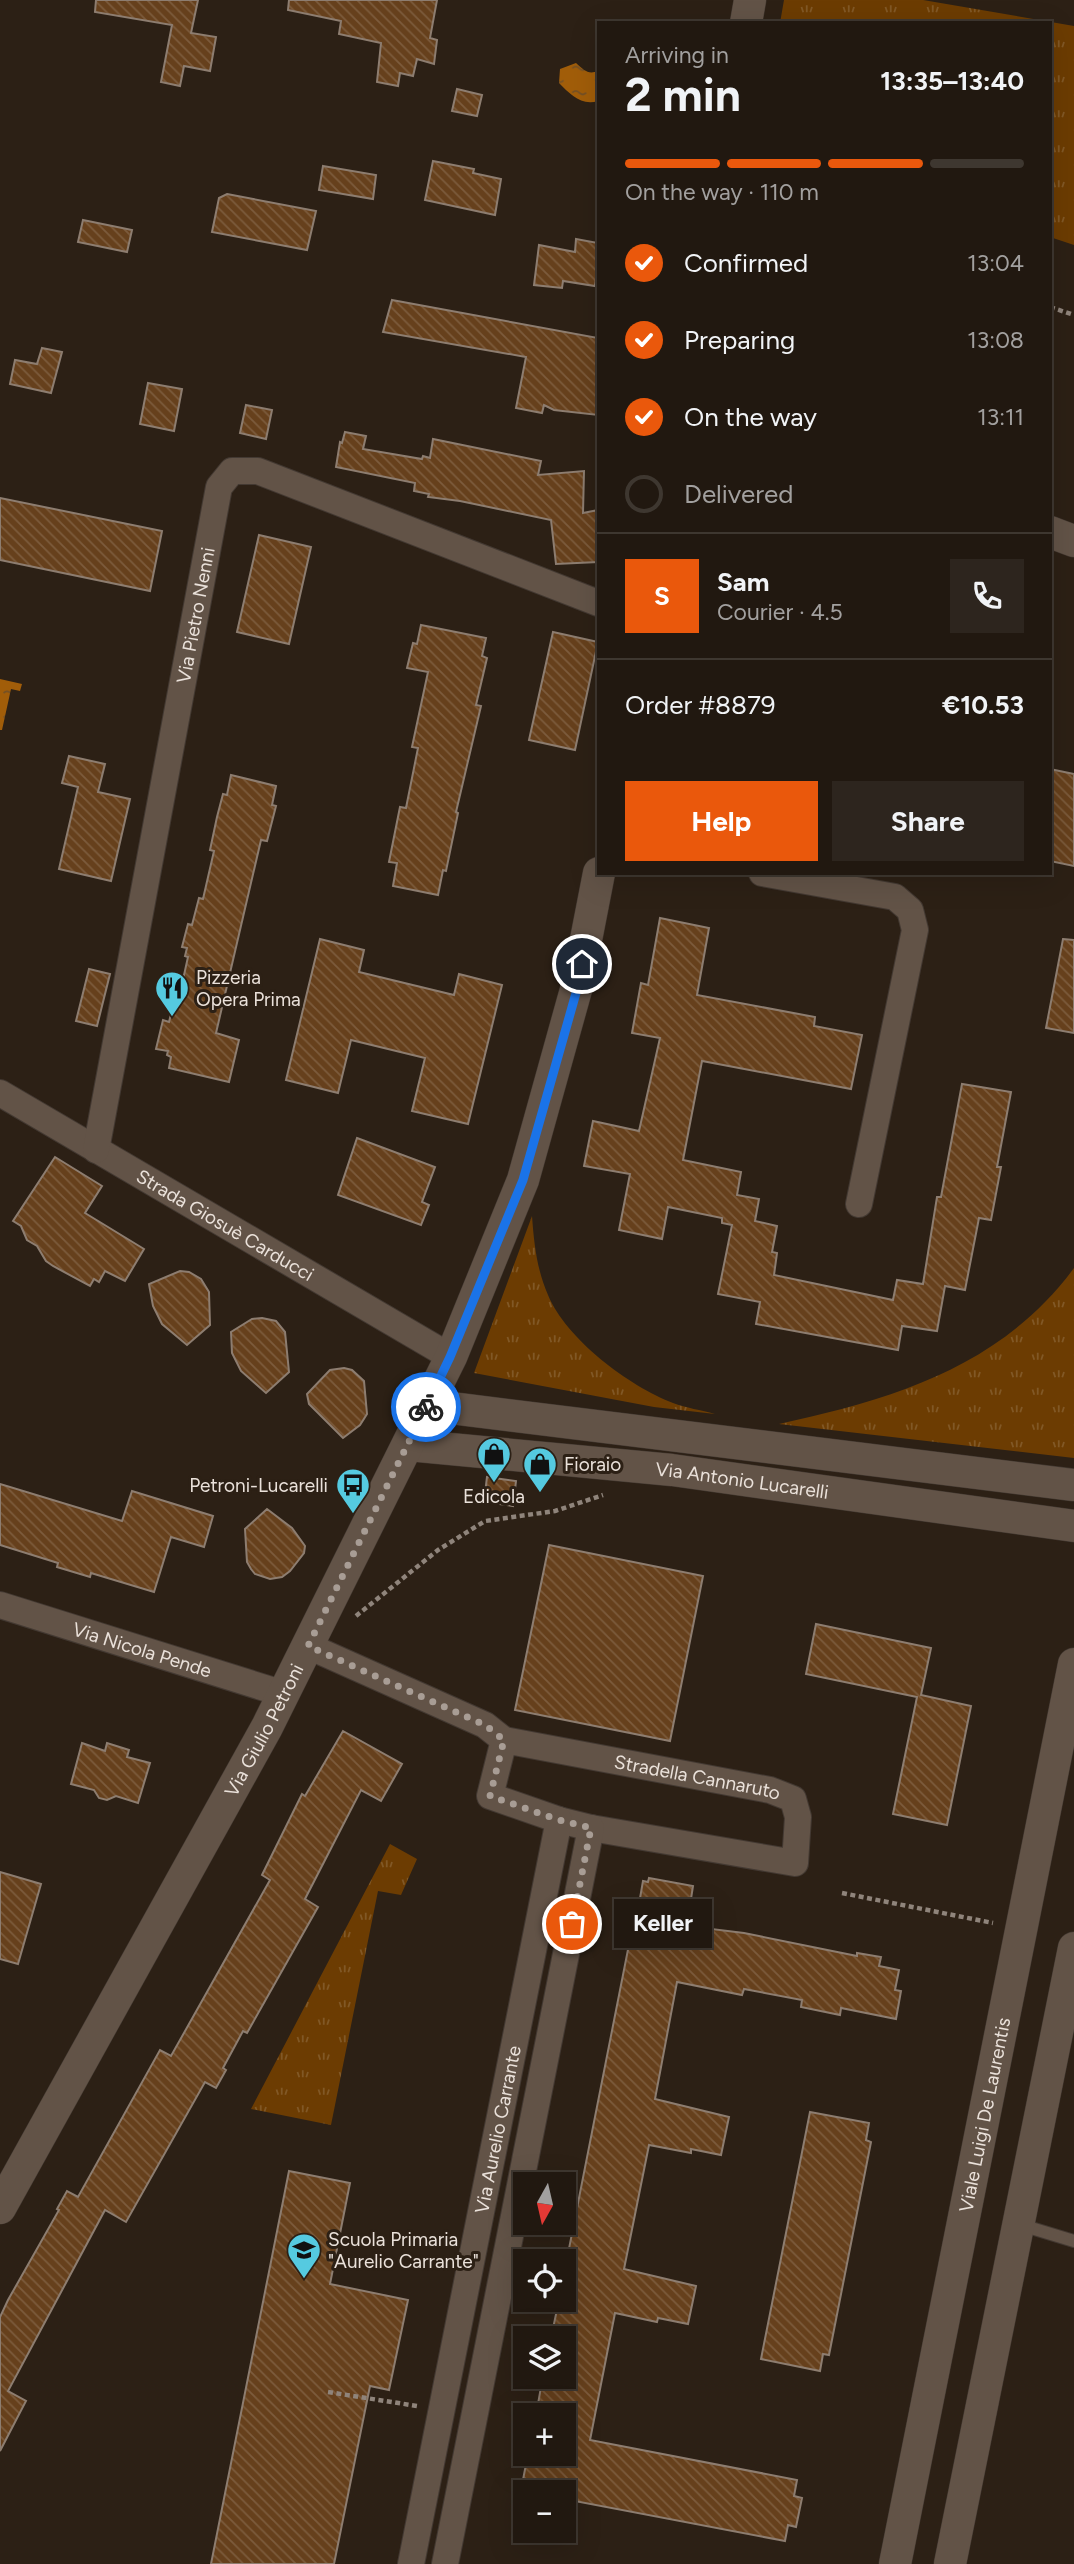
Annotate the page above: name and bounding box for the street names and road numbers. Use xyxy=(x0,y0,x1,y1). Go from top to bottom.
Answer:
street label: Via Pietro Nenni xyxy=(172,545,220,685)
street label: Strada Giosuè Carducci xyxy=(132,1164,318,1286)
street label: Via Antonio Lucarelli xyxy=(655,1457,830,1504)
street label: Via Nicola Pende xyxy=(70,1617,214,1683)
street label: Via Giulio Petroni xyxy=(220,1660,309,1801)
street label: Stradella Cannaruto xyxy=(612,1750,784,1805)
street label: Viale Luigi De Laurentis xyxy=(954,2015,1015,2214)
street label: Via Aurelio Carrante xyxy=(470,2044,526,2216)

